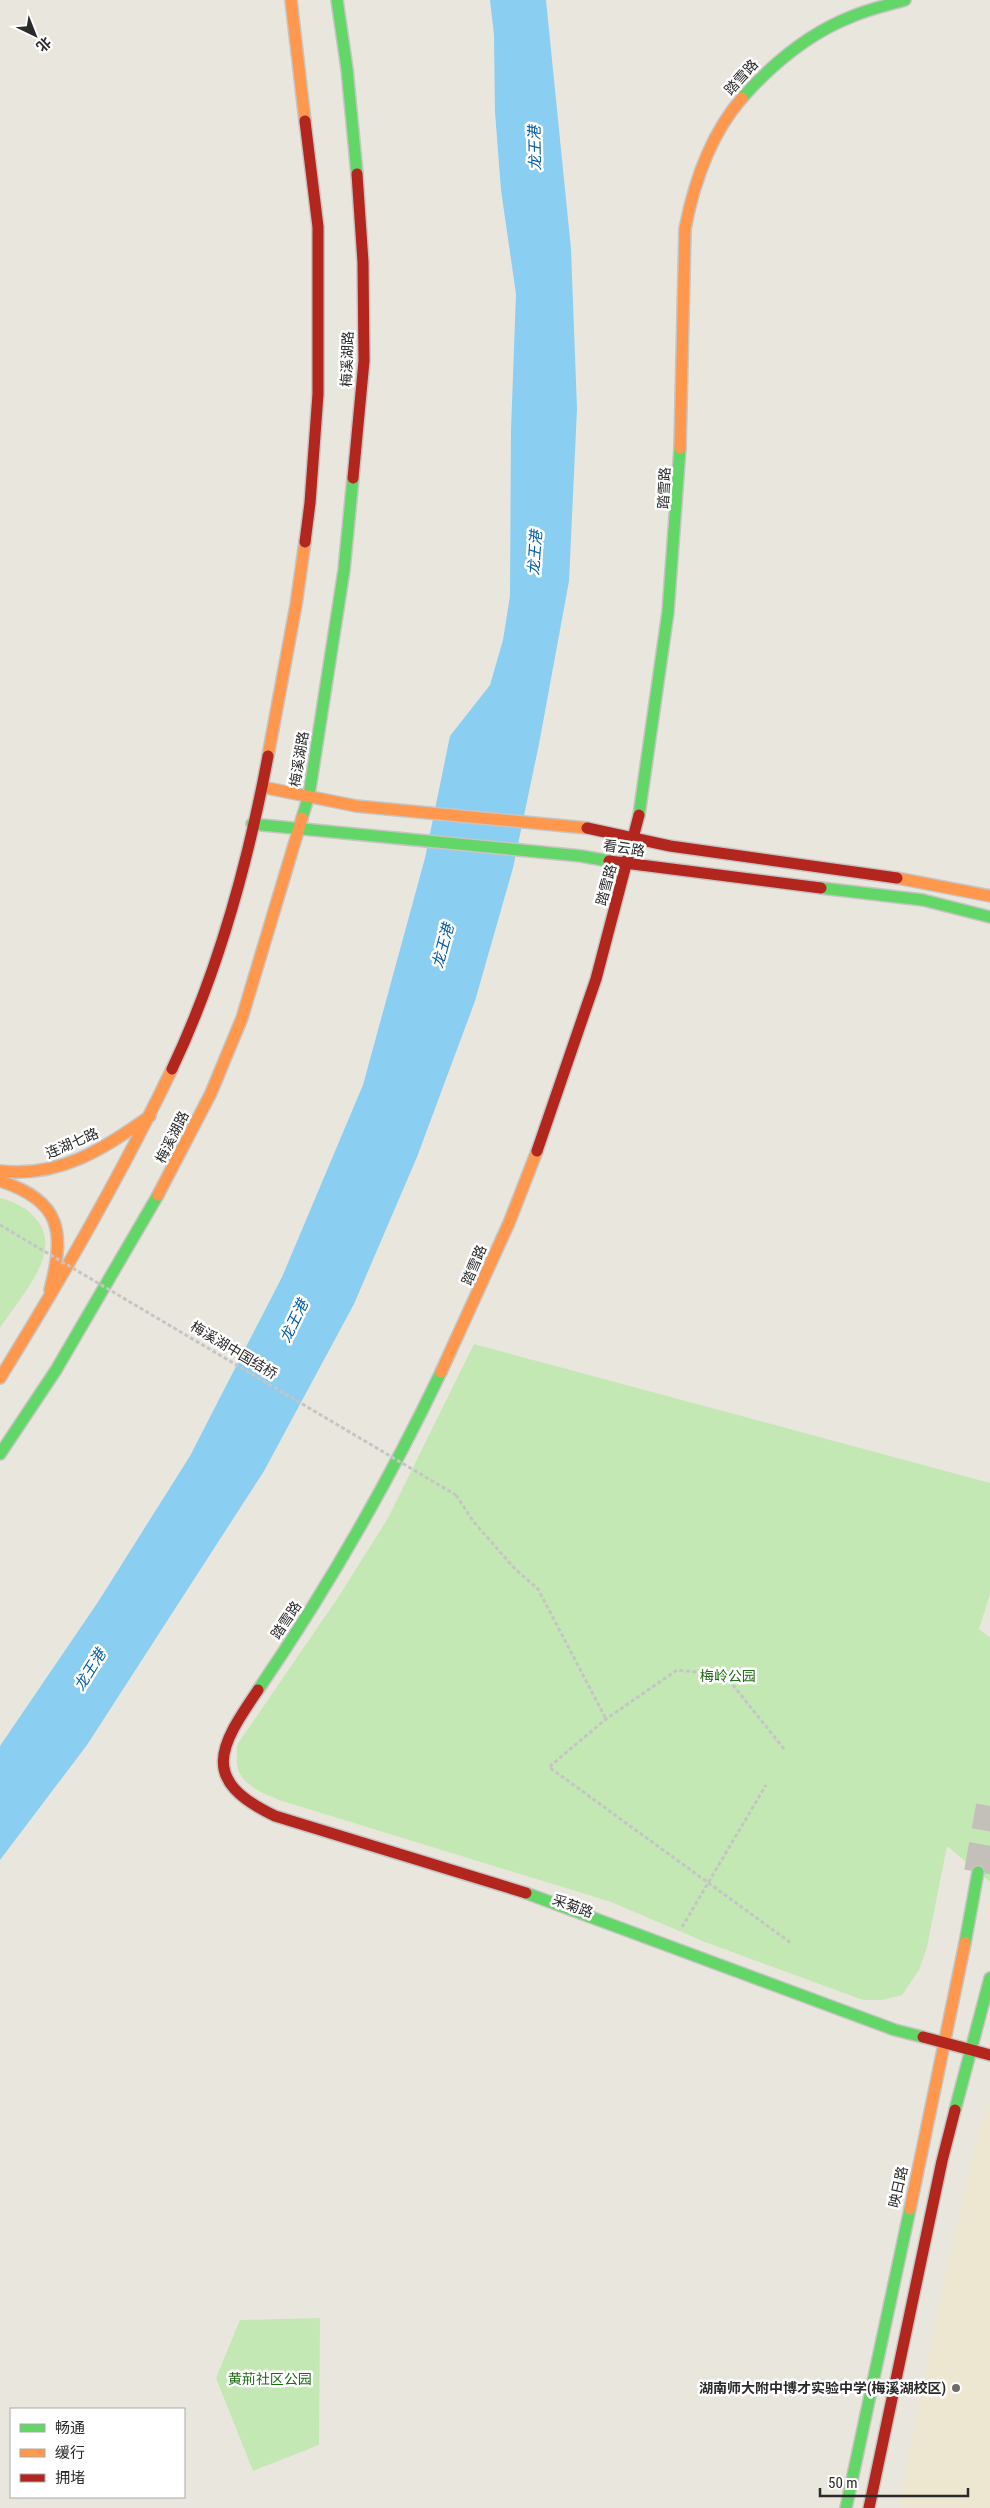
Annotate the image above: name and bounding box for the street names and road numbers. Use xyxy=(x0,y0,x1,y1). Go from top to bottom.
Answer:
street label: 踏雪路 xyxy=(721,56,761,98)
street label: 梅溪湖路 xyxy=(338,331,356,387)
street label: 踏雪路 xyxy=(655,467,673,509)
street label: 梅溪湖路 xyxy=(287,730,311,788)
street label: 看云路 xyxy=(602,837,646,859)
street label: 踏雪路 xyxy=(593,863,619,907)
street label: 梅溪湖路 xyxy=(152,1108,192,1166)
street label: 连湖七路 xyxy=(43,1125,101,1161)
street label: 踏雪路 xyxy=(458,1243,490,1287)
street label: 梅溪湖中国结桥 xyxy=(188,1318,280,1382)
street label: 踏雪路 xyxy=(268,1598,304,1642)
street label: 采菊路 xyxy=(551,1891,595,1921)
street label: 映日路 xyxy=(885,2165,911,2209)

